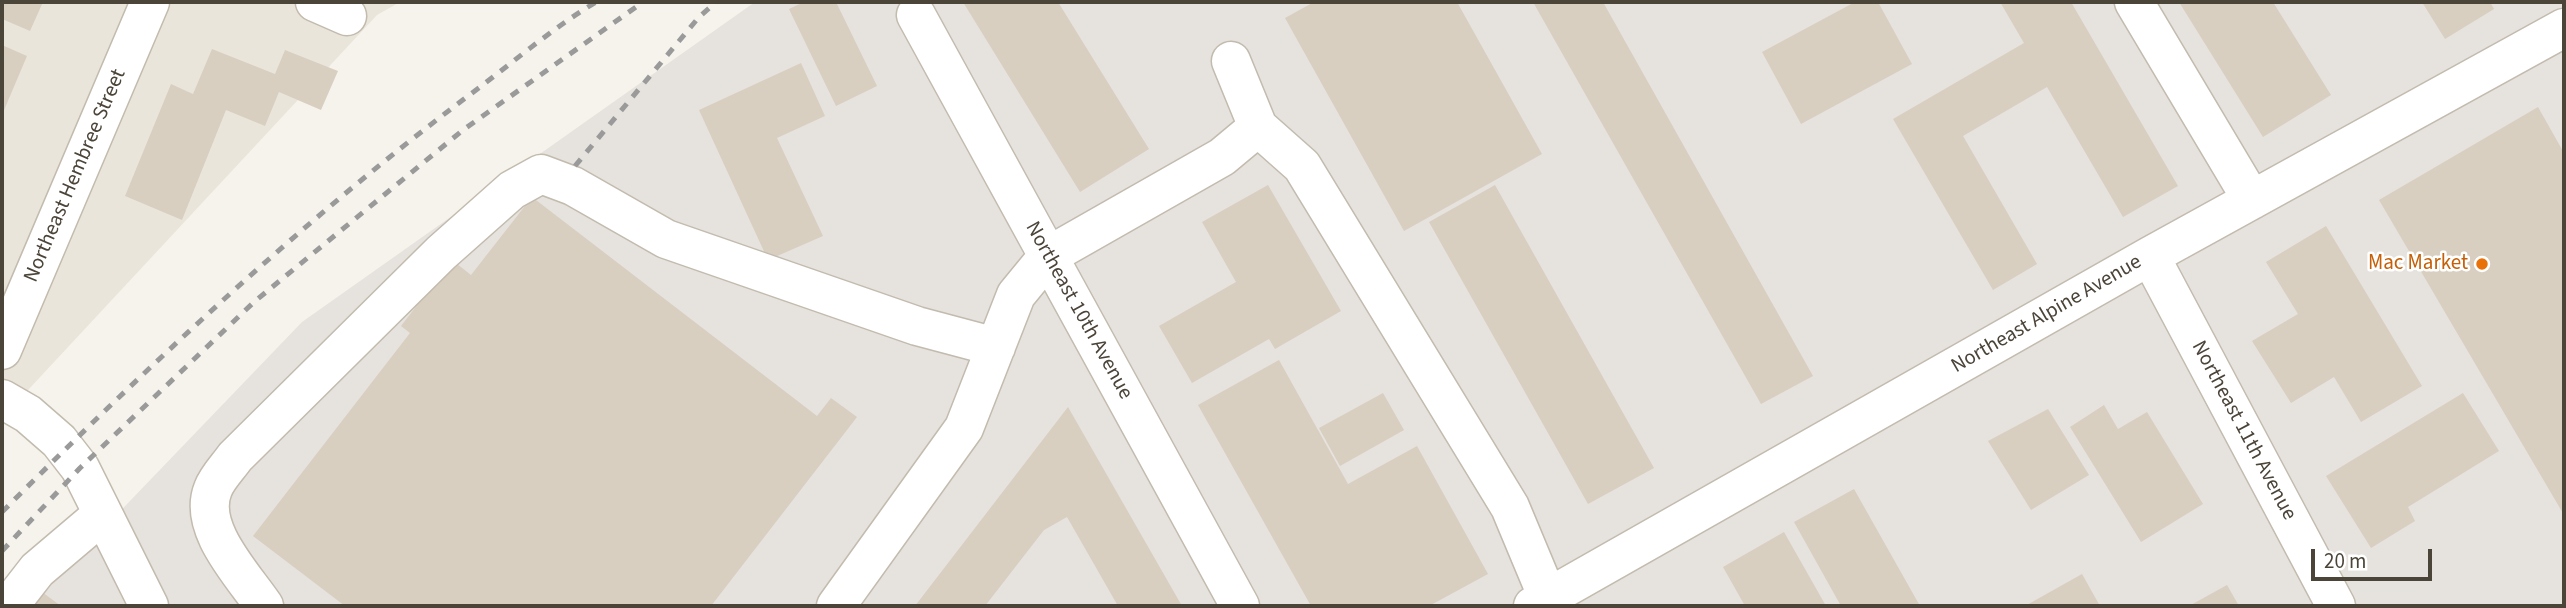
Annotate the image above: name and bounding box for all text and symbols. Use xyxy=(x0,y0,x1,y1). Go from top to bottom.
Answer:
street label: Northeast Hembree Street xyxy=(20,66,132,286)
street label: Northeast 10th Avenue xyxy=(1019,218,1137,404)
street label: Northeast Alpine Avenue xyxy=(1947,250,2147,380)
place label: Mac Market xyxy=(2368,251,2468,277)
marker: Mac Market xyxy=(2474,256,2490,272)
street label: Northeast 11th Avenue xyxy=(2185,337,2301,525)
scale bar xyxy=(2314,534,2435,578)
text: 20 m xyxy=(2324,546,2366,576)

